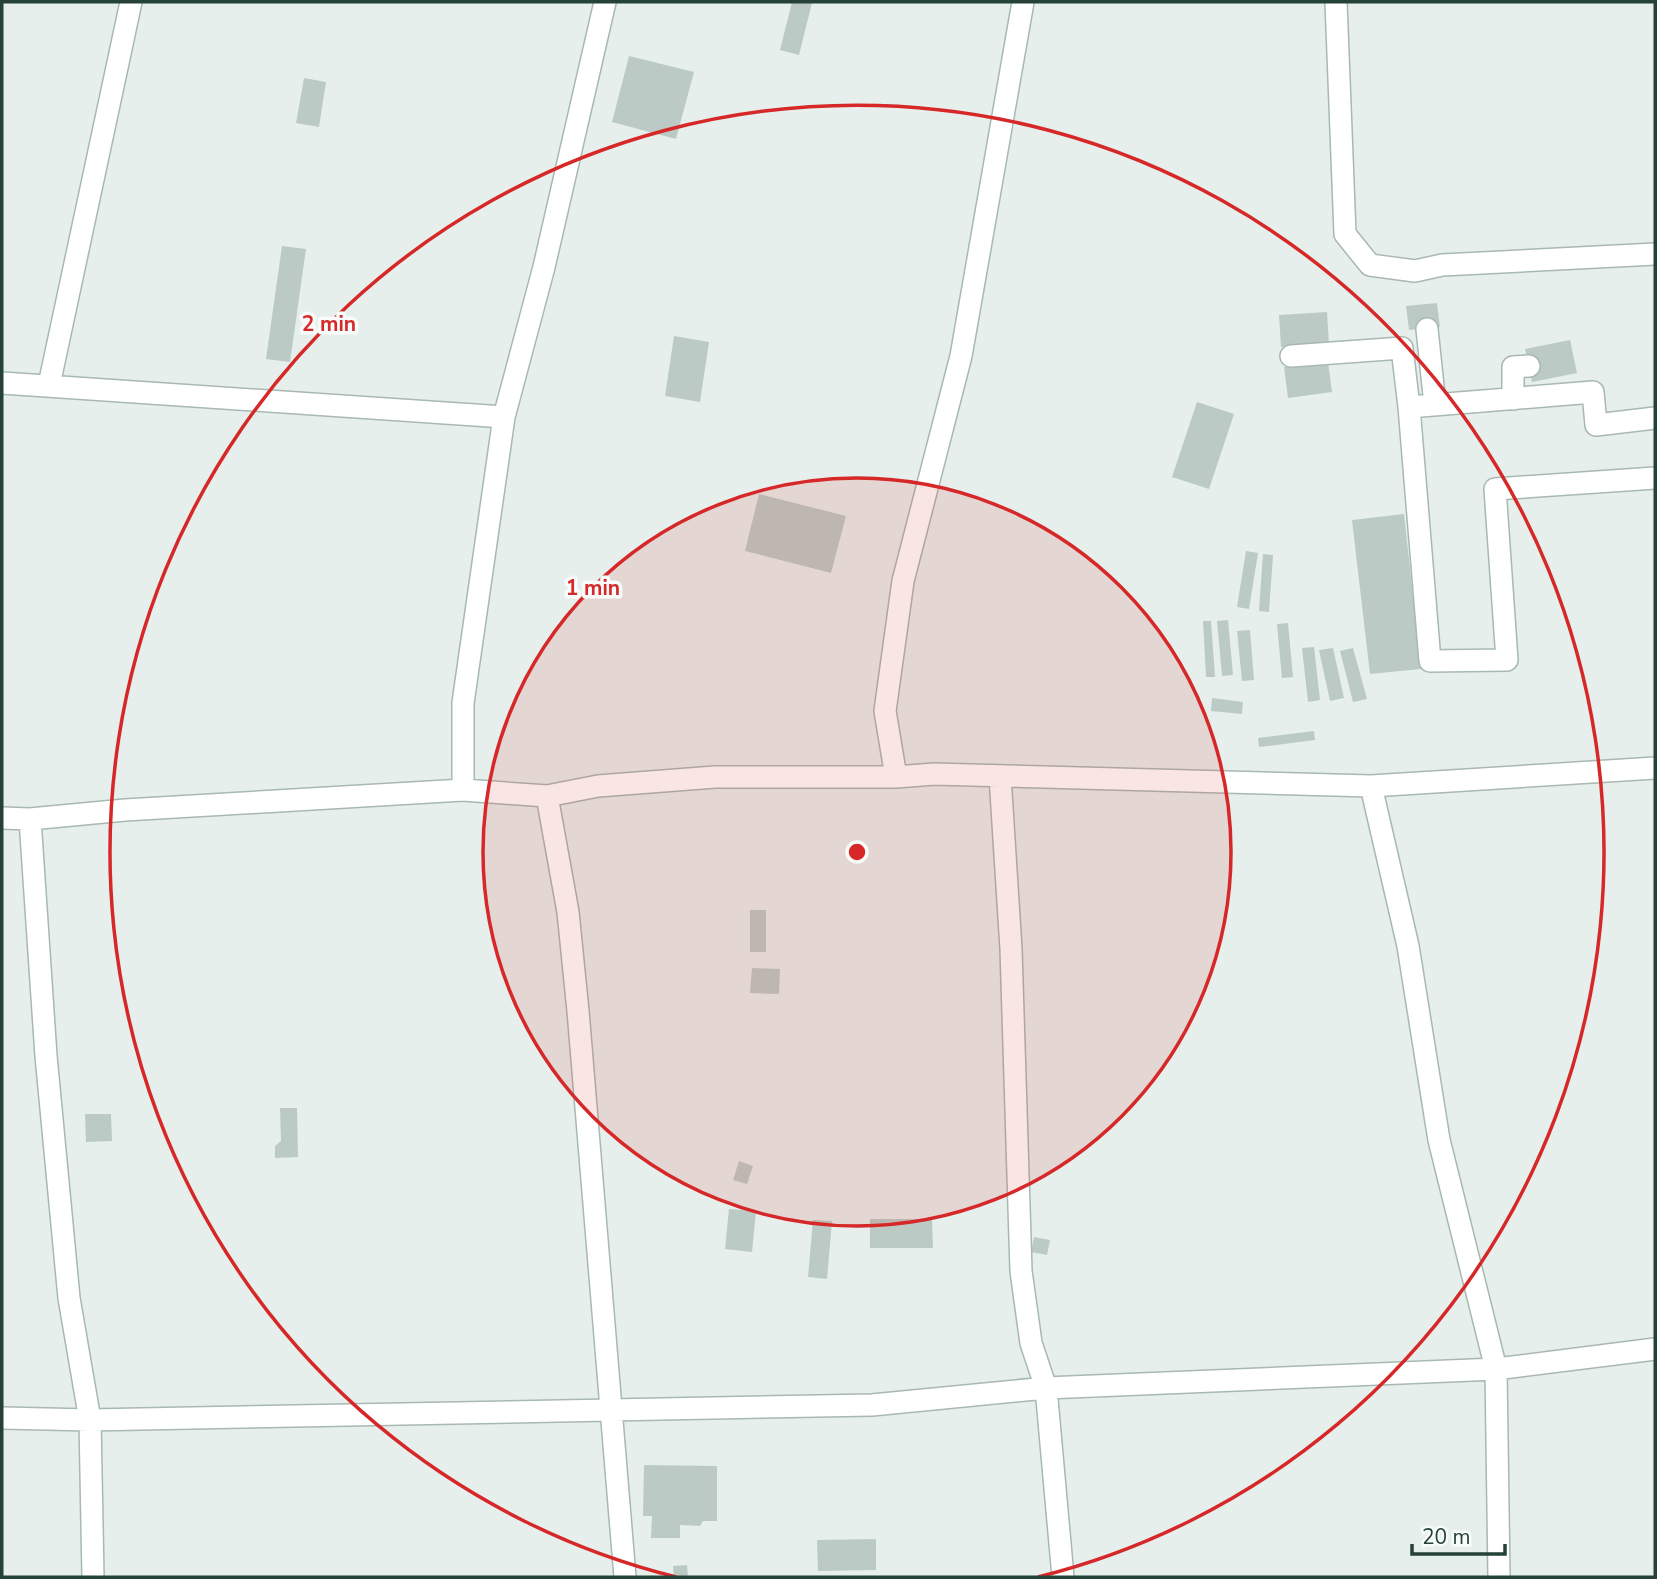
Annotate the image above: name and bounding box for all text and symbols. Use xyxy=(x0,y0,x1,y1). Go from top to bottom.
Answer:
text: 2 min xyxy=(302,310,356,338)
text: 1 min xyxy=(566,574,620,602)
centre of rings xyxy=(845,840,869,864)
scale bar xyxy=(1412,1512,1505,1556)
text: 20 m xyxy=(1422,1523,1471,1551)

